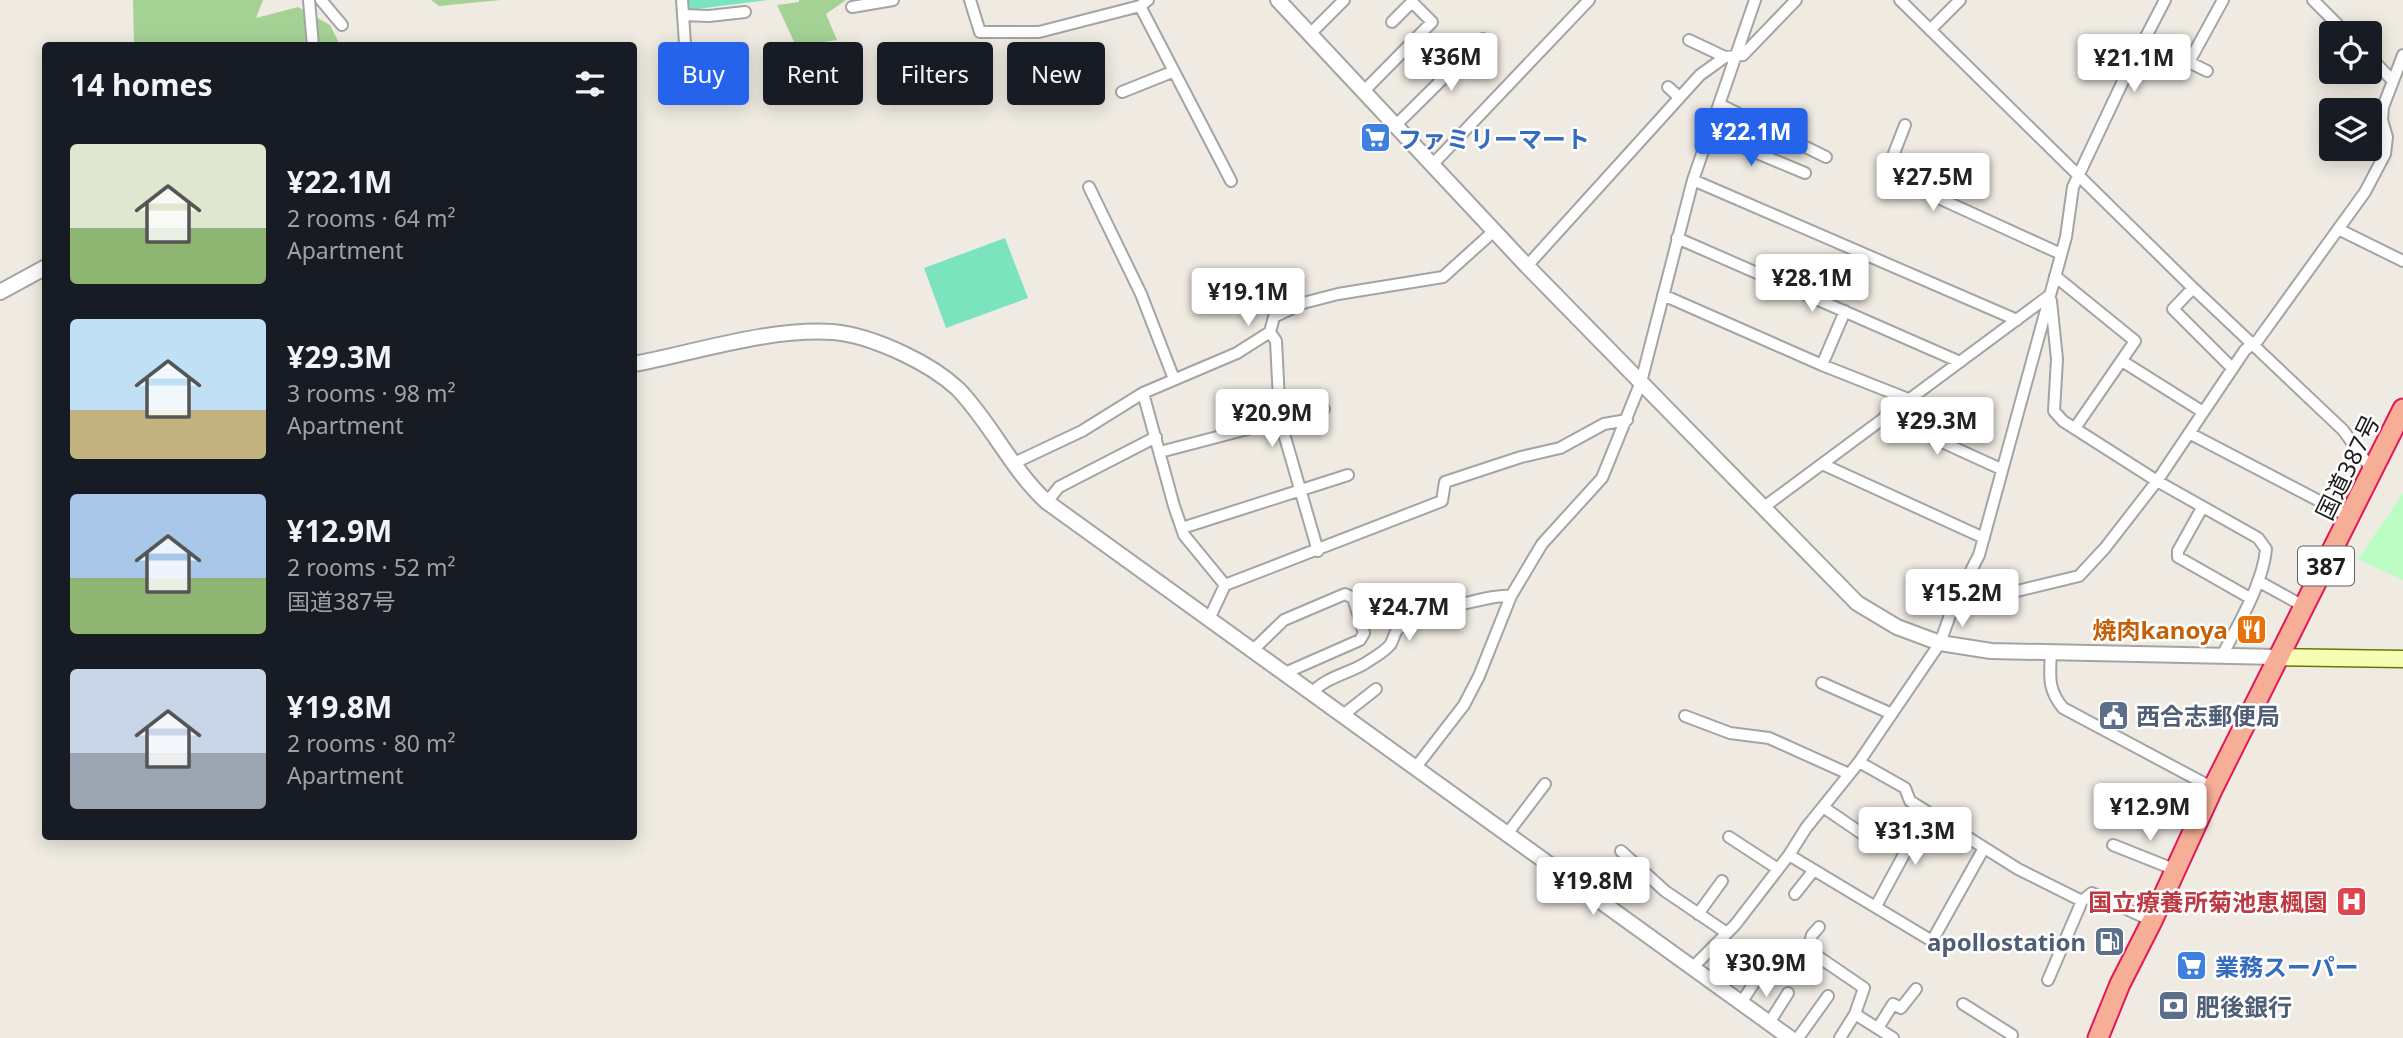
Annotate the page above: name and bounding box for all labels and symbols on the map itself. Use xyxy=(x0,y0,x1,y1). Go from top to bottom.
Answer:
pin: ¥36M xyxy=(1410,34,1492,93)
pin: ¥21.1M xyxy=(2077,34,2191,94)
pin: ¥22.1M xyxy=(1694,108,1808,168)
supermarket icon: ファミリーマート xyxy=(1358,121,1392,155)
place label: ファミリーマート xyxy=(1398,122,1590,155)
pin: ¥27.5M xyxy=(1876,154,1990,213)
pin: ¥28.1M xyxy=(1755,254,1869,314)
pin: ¥19.1M xyxy=(1191,268,1305,328)
pin: ¥20.9M xyxy=(1215,390,1329,449)
pin: ¥29.3M xyxy=(1880,398,1994,457)
street label: 国道387号 xyxy=(2307,409,2387,525)
road number: 387 xyxy=(2298,546,2354,586)
pin: ¥15.2M xyxy=(1905,570,2019,629)
pin: ¥24.7M xyxy=(1352,584,1466,643)
restaurant icon: 焼肉kanoya xyxy=(2234,612,2268,646)
place label: 焼肉kanoya xyxy=(2093,613,2228,646)
public building icon: 西合志郵便局 xyxy=(2096,698,2130,732)
place label: 西合志郵便局 xyxy=(2136,699,2280,732)
pin: ¥12.9M xyxy=(2093,784,2207,843)
pin: ¥31.3M xyxy=(1858,808,1972,867)
pin: ¥19.8M xyxy=(1536,858,1650,917)
hospital icon: 国立療養所菊池恵楓園 xyxy=(2334,884,2368,918)
place label: 国立療養所菊池恵楓園 xyxy=(2088,885,2328,918)
fuel station icon: apollostation xyxy=(2092,924,2126,958)
place label: apollostation xyxy=(1927,925,2086,958)
pin: ¥30.9M xyxy=(1709,940,1823,999)
supermarket icon: 業務スーパー xyxy=(2175,949,2209,983)
place label: 業務スーパー xyxy=(2215,950,2359,983)
bank icon: 肥後銀行 xyxy=(2156,989,2190,1023)
place label: 肥後銀行 xyxy=(2196,990,2292,1023)

